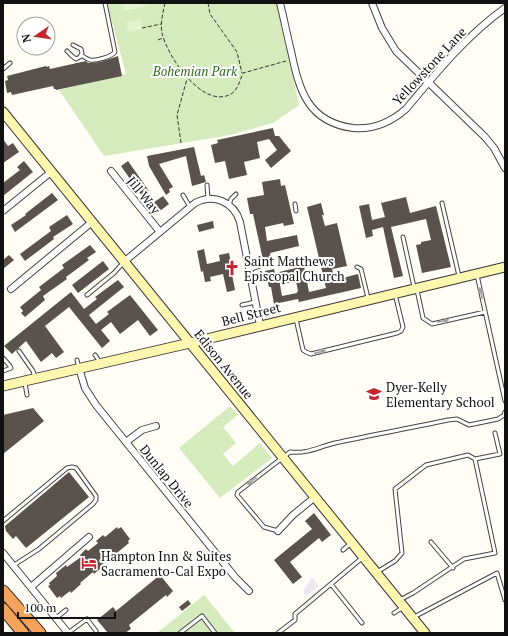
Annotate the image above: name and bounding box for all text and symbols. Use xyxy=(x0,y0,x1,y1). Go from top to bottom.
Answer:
north arrow xyxy=(16,16,56,56)
street label: Yellowstone Lane xyxy=(388,23,470,109)
text: N xyxy=(18,32,34,44)
park label: Bohemian Park xyxy=(152,62,238,80)
street label: Jill Way xyxy=(123,172,165,218)
place label: Saint Matthews Episcopal Church xyxy=(244,252,345,285)
church icon: Saint Matthews Episcopal Church xyxy=(223,259,241,277)
one-way arrow xyxy=(478,287,484,299)
street label: Bell Street xyxy=(220,298,283,330)
one-way arrow xyxy=(437,318,449,324)
street label: Edison Avenue xyxy=(190,325,258,403)
one-way arrow xyxy=(314,348,327,354)
place label: Dyer-Kelly Elementary School xyxy=(386,378,495,411)
school or university icon: Dyer-Kelly Elementary School xyxy=(365,385,383,403)
street label: Dunlap Drive xyxy=(136,441,198,511)
one-way arrow xyxy=(246,477,257,486)
place label: Hampton Inn & Suites Sacramento-Cal Expo xyxy=(101,547,231,580)
hotel icon: Hampton Inn & Suites Sacramento-Cal Expo xyxy=(80,554,98,572)
scale bar xyxy=(18,594,115,620)
text: 100 m xyxy=(24,600,57,615)

